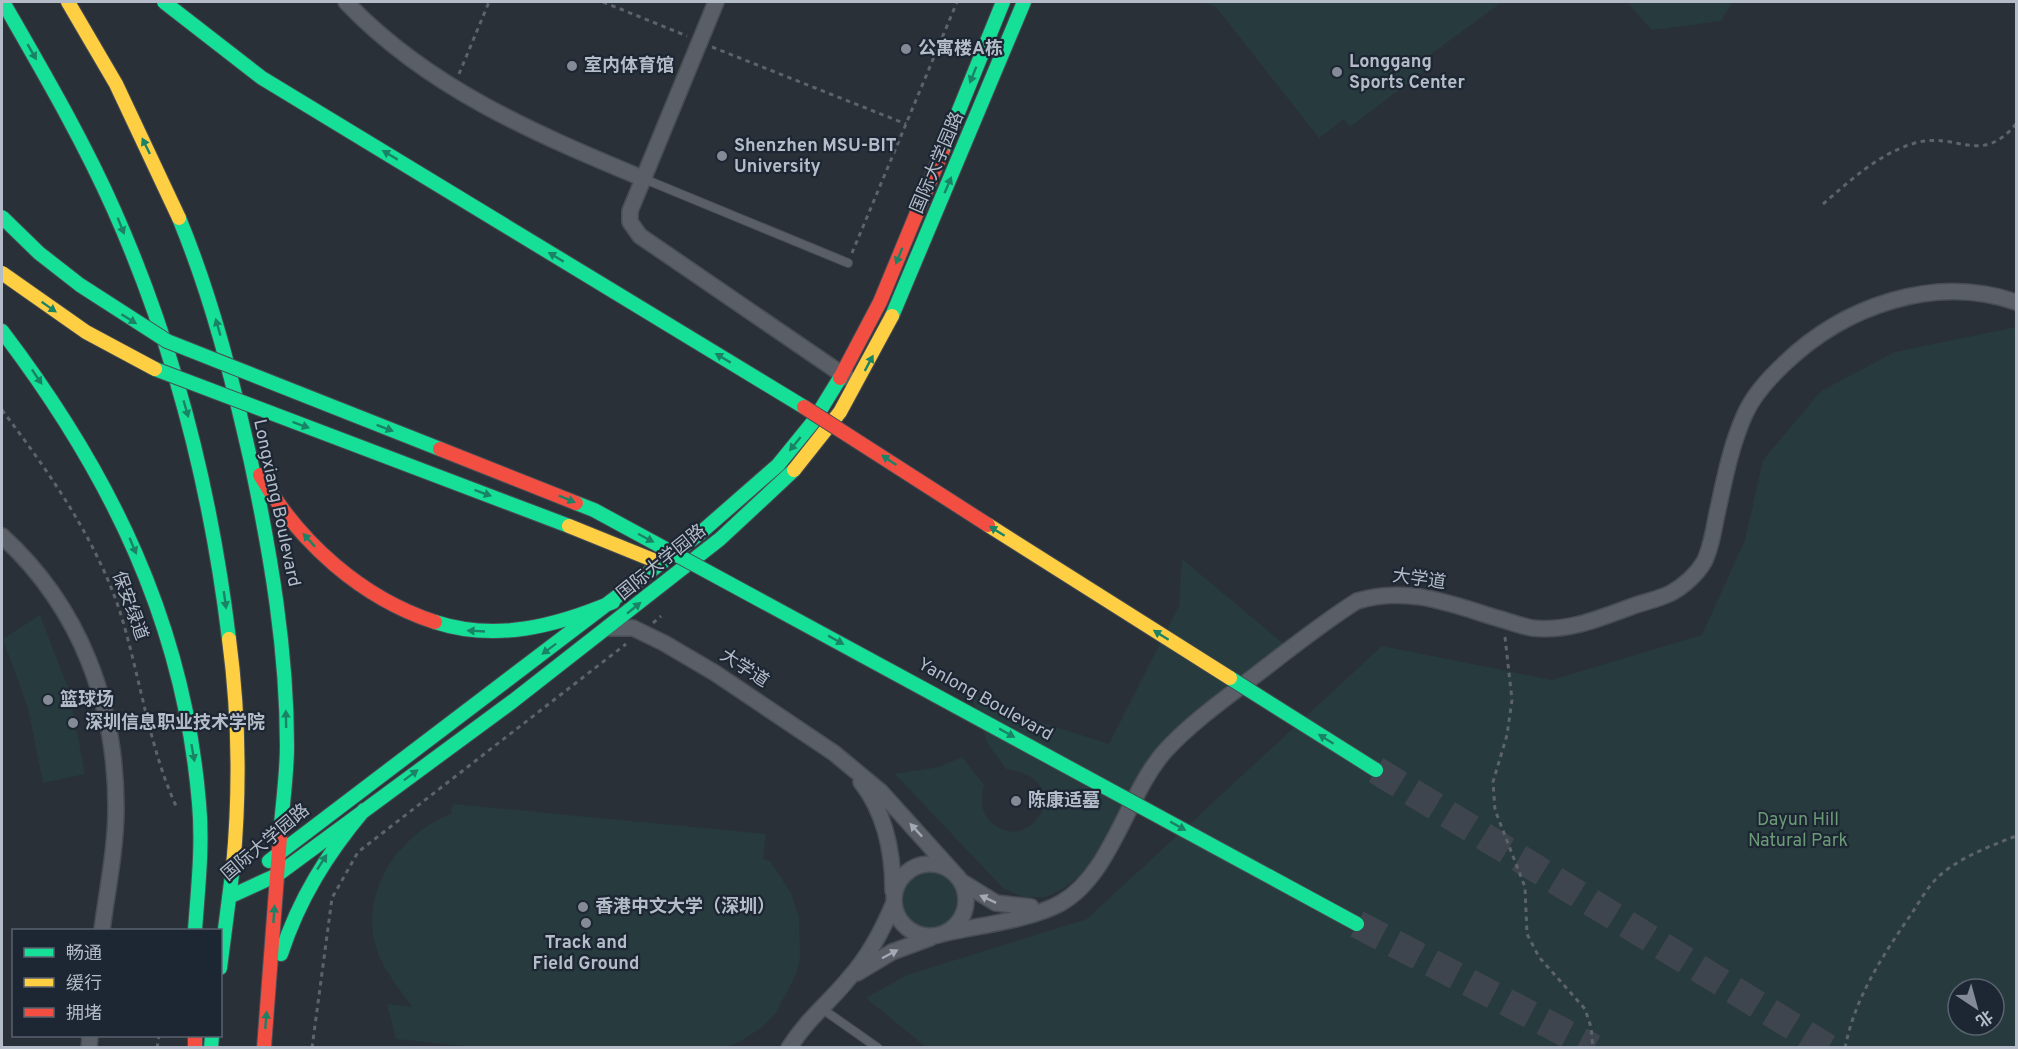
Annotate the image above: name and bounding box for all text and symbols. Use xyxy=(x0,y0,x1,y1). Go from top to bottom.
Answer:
place label: 公寓楼A栋 xyxy=(918,38,1003,61)
marker: 公寓楼A栋 xyxy=(899,42,913,56)
one-way arrow xyxy=(27,44,37,61)
place label: Longgang Sports Center xyxy=(1349,51,1465,95)
place label: 室内体育馆 xyxy=(584,55,674,78)
marker: 室内体育馆 xyxy=(565,59,579,73)
marker: Longgang Sports Center xyxy=(1330,65,1344,79)
one-way arrow xyxy=(968,66,977,84)
street label: 国际大学园路 xyxy=(906,109,970,217)
place label: Shenzhen MSU-BIT University xyxy=(734,135,897,179)
one-way arrow xyxy=(141,138,151,155)
marker: Shenzhen MSU-BIT University xyxy=(715,149,729,163)
one-way arrow xyxy=(382,150,398,161)
one-way arrow xyxy=(943,176,953,194)
one-way arrow xyxy=(116,217,126,235)
one-way arrow xyxy=(894,247,904,265)
one-way arrow xyxy=(548,251,564,262)
one-way arrow xyxy=(41,301,57,312)
one-way arrow xyxy=(120,313,136,325)
one-way arrow xyxy=(213,318,222,336)
one-way arrow xyxy=(715,352,731,363)
one-way arrow xyxy=(864,355,874,372)
one-way arrow xyxy=(31,369,42,385)
one-way arrow xyxy=(182,400,191,418)
street label: Longxiang Boulevard xyxy=(247,417,305,589)
one-way arrow xyxy=(292,420,310,430)
one-way arrow xyxy=(376,424,394,434)
one-way arrow xyxy=(789,436,802,452)
one-way arrow xyxy=(881,454,897,466)
one-way arrow xyxy=(475,488,493,498)
one-way arrow xyxy=(558,494,576,504)
street label: 国际大学园路 xyxy=(613,520,711,606)
one-way arrow xyxy=(988,525,1005,536)
one-way arrow xyxy=(303,533,316,548)
one-way arrow xyxy=(637,533,654,543)
one-way arrow xyxy=(128,538,138,556)
street label: 大学道 xyxy=(1391,565,1447,595)
street label: 保安绿道 xyxy=(106,568,152,644)
one-way arrow xyxy=(221,591,230,610)
one-way arrow xyxy=(626,601,642,614)
one-way arrow xyxy=(466,626,485,635)
one-way arrow xyxy=(1153,629,1169,640)
one-way arrow xyxy=(828,635,845,645)
one-way arrow xyxy=(542,643,558,655)
street label: 大学道 xyxy=(715,645,773,693)
street label: Yanlong Boulevard xyxy=(913,653,1057,747)
place label: 篮球场 xyxy=(60,689,114,712)
marker: 篮球场 xyxy=(41,693,55,707)
one-way arrow xyxy=(281,710,291,729)
place label: 深圳信息职业技术学院 xyxy=(85,712,265,735)
marker: 深圳信息职业技术学院 xyxy=(66,716,80,730)
one-way arrow xyxy=(999,728,1016,738)
one-way arrow xyxy=(1318,734,1334,745)
one-way arrow xyxy=(189,744,198,763)
one-way arrow xyxy=(404,770,419,782)
place label: 陈康适墓 xyxy=(1028,790,1100,813)
marker: 陈康适墓 xyxy=(1009,794,1023,808)
street label: 国际大学园路 xyxy=(217,799,315,887)
park label: Dayun Hill Natural Park xyxy=(1748,809,1848,853)
one-way arrow xyxy=(1170,821,1187,831)
one-way arrow xyxy=(909,823,923,837)
one-way arrow xyxy=(316,854,327,870)
one-way arrow xyxy=(980,895,997,904)
place label: 香港中文大学（深圳） xyxy=(595,896,775,919)
marker: 香港中文大学（深圳） xyxy=(576,900,590,914)
one-way arrow xyxy=(270,904,279,923)
marker: Track and Field Ground xyxy=(579,916,593,930)
legend xyxy=(12,929,222,1037)
place label: Track and Field Ground xyxy=(533,932,639,976)
text: 畅通 xyxy=(66,943,102,966)
one-way arrow xyxy=(882,949,899,958)
text: 缓行 xyxy=(66,973,102,996)
north arrow xyxy=(1946,977,2006,1037)
text: 拥堵 xyxy=(66,1003,102,1026)
text: 北 xyxy=(1971,1005,1996,1030)
one-way arrow xyxy=(261,1011,271,1030)

